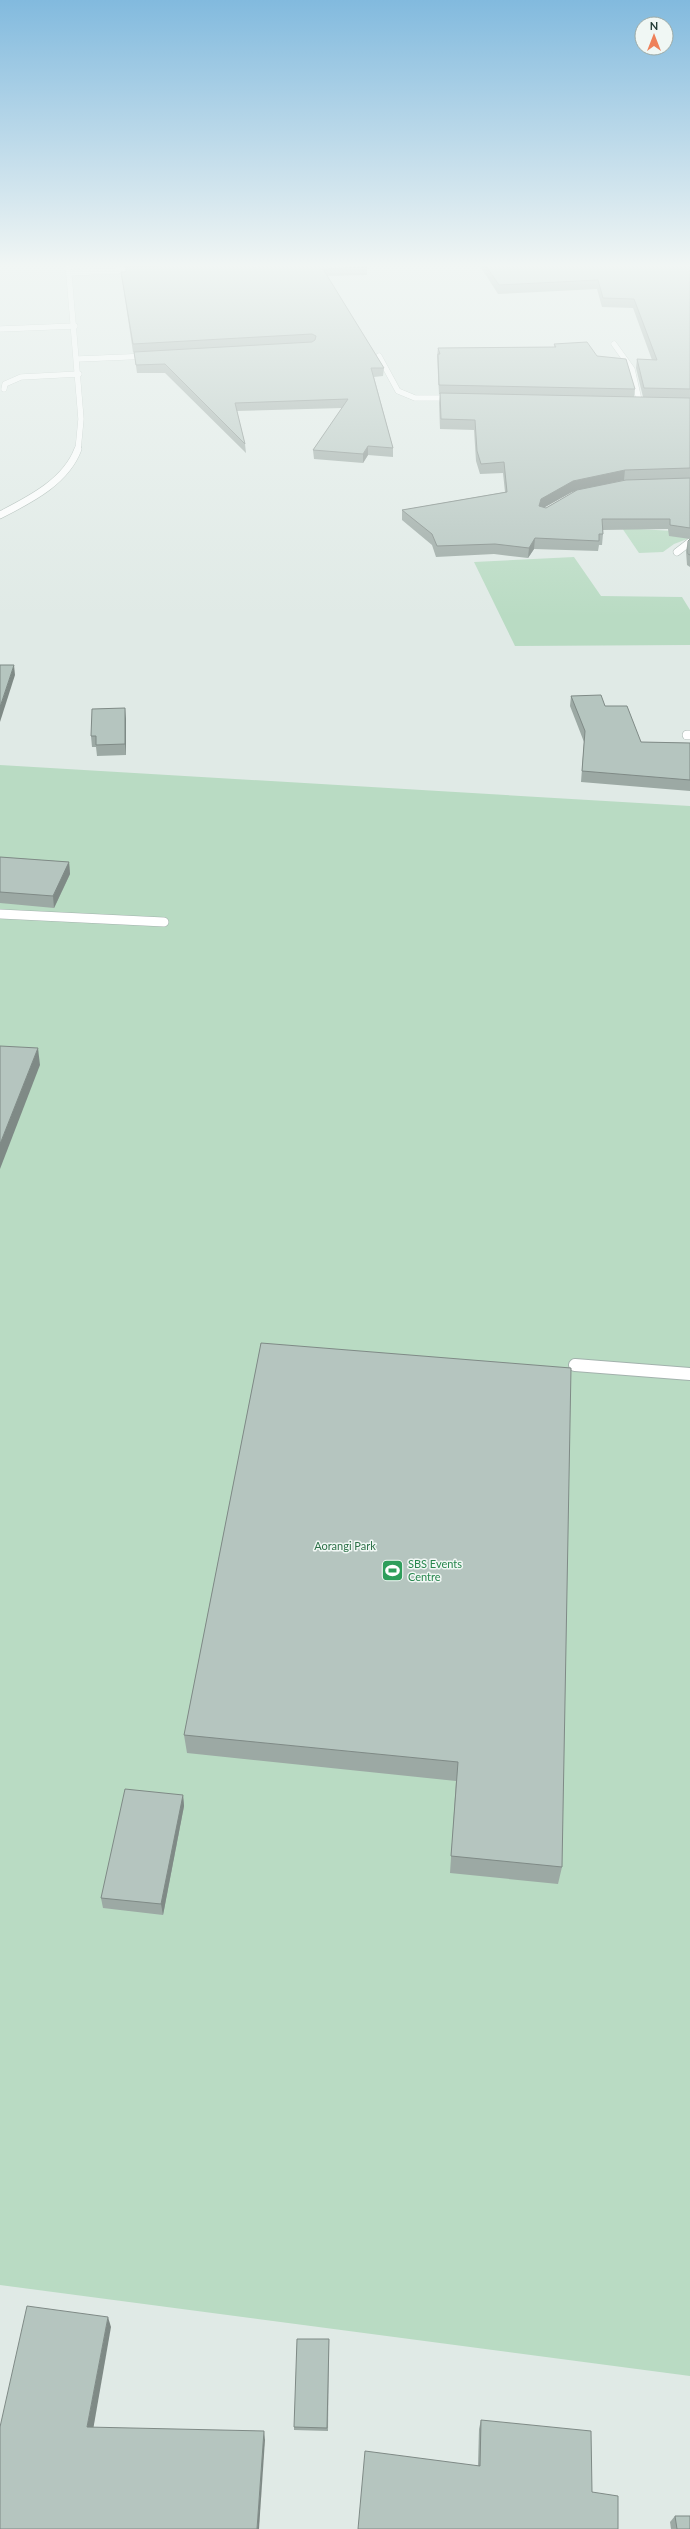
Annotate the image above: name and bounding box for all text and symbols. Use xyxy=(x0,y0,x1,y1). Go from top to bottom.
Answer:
north arrow xyxy=(634,16,674,56)
text: N xyxy=(650,19,658,32)
park label: Aorangi Park xyxy=(314,1539,376,1552)
sports icon: SBS Events Centre xyxy=(380,1557,406,1583)
place label: SBS Events Centre xyxy=(408,1557,462,1583)

